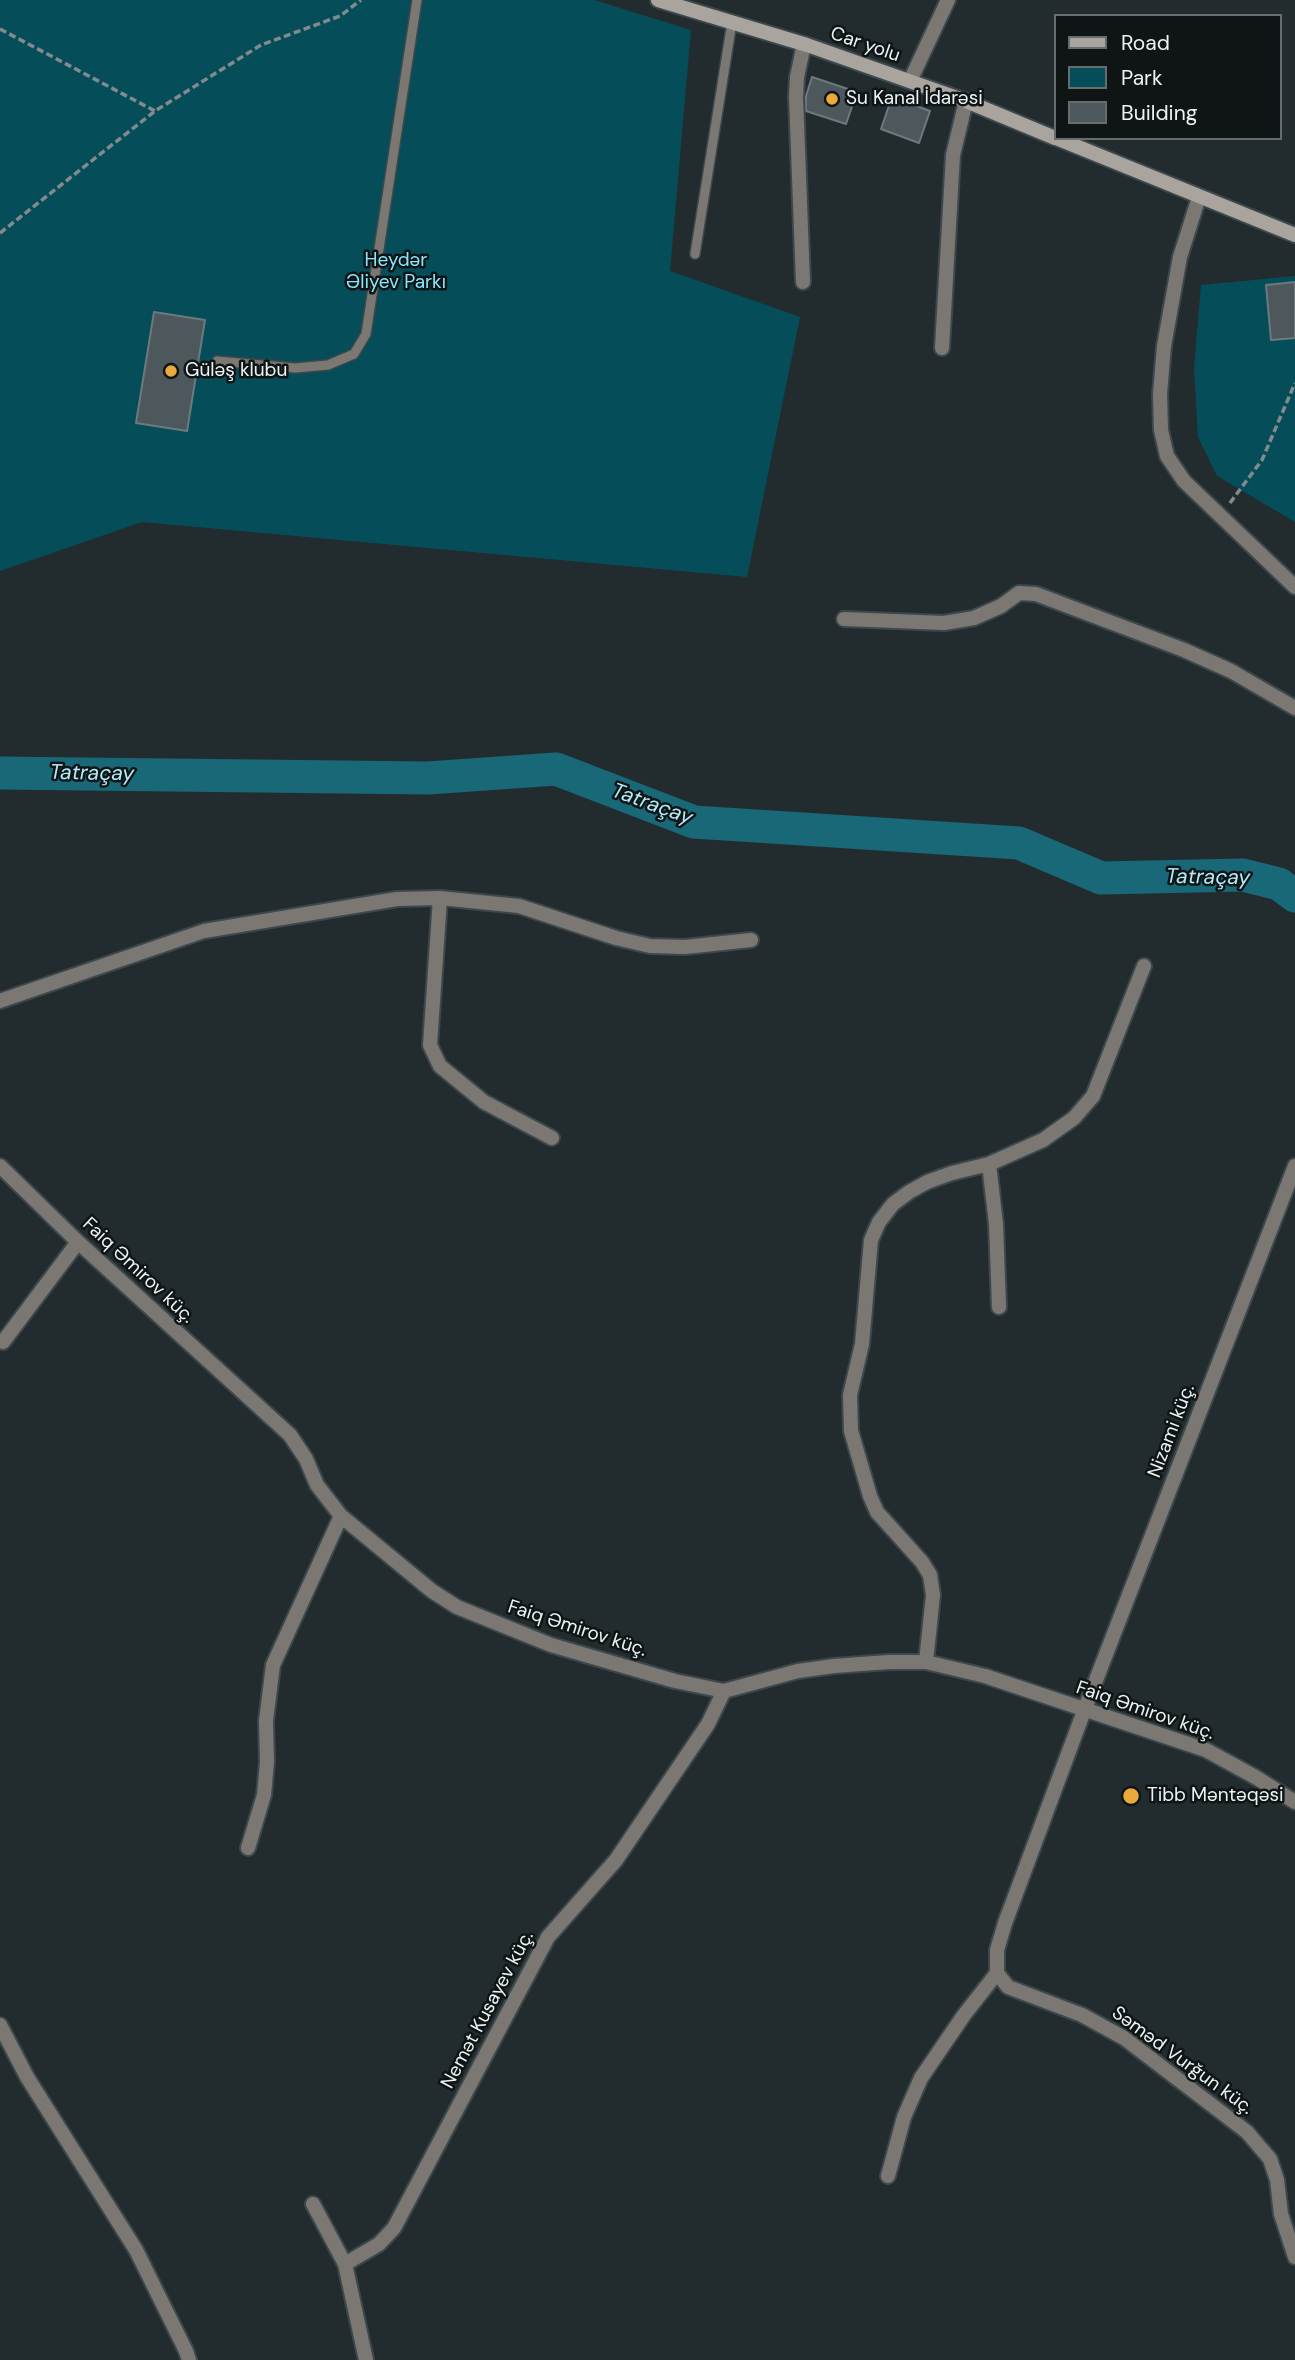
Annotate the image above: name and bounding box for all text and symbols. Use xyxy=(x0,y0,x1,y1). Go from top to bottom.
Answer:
legend xyxy=(1054,14,1281,140)
street label: Car yolu xyxy=(827,22,903,68)
text: Road xyxy=(1121,29,1170,57)
text: Park xyxy=(1121,64,1162,92)
place label: Su Kanal İdarəsi xyxy=(846,88,983,110)
marker: Su Kanal İdarəsi xyxy=(824,91,840,107)
text: Building xyxy=(1121,99,1197,127)
park label: Heydər Əliyev Parkı xyxy=(346,250,446,294)
place label: Güləş klubu xyxy=(185,360,287,382)
marker: Güləş klubu xyxy=(163,363,179,379)
water label: Tatraçay xyxy=(50,761,134,787)
water label: Tatraçay xyxy=(608,779,696,831)
water label: Tatraçay xyxy=(1166,865,1250,891)
street label: Faiq Əmirov küç. xyxy=(77,1213,199,1329)
street label: Nizami küç. xyxy=(1144,1381,1200,1481)
street label: Faiq Əmirov küç. xyxy=(505,1596,649,1662)
street label: Faiq Əmirov küç. xyxy=(1073,1677,1217,1745)
place label: Tibb Məntəqəsi xyxy=(1147,1785,1284,1807)
marker: Tibb Məntəqəsi xyxy=(1121,1786,1141,1806)
street label: Nemət Kusayev küç. xyxy=(437,1927,539,2093)
street label: Səməd Vurğun küç. xyxy=(1107,2002,1257,2120)

